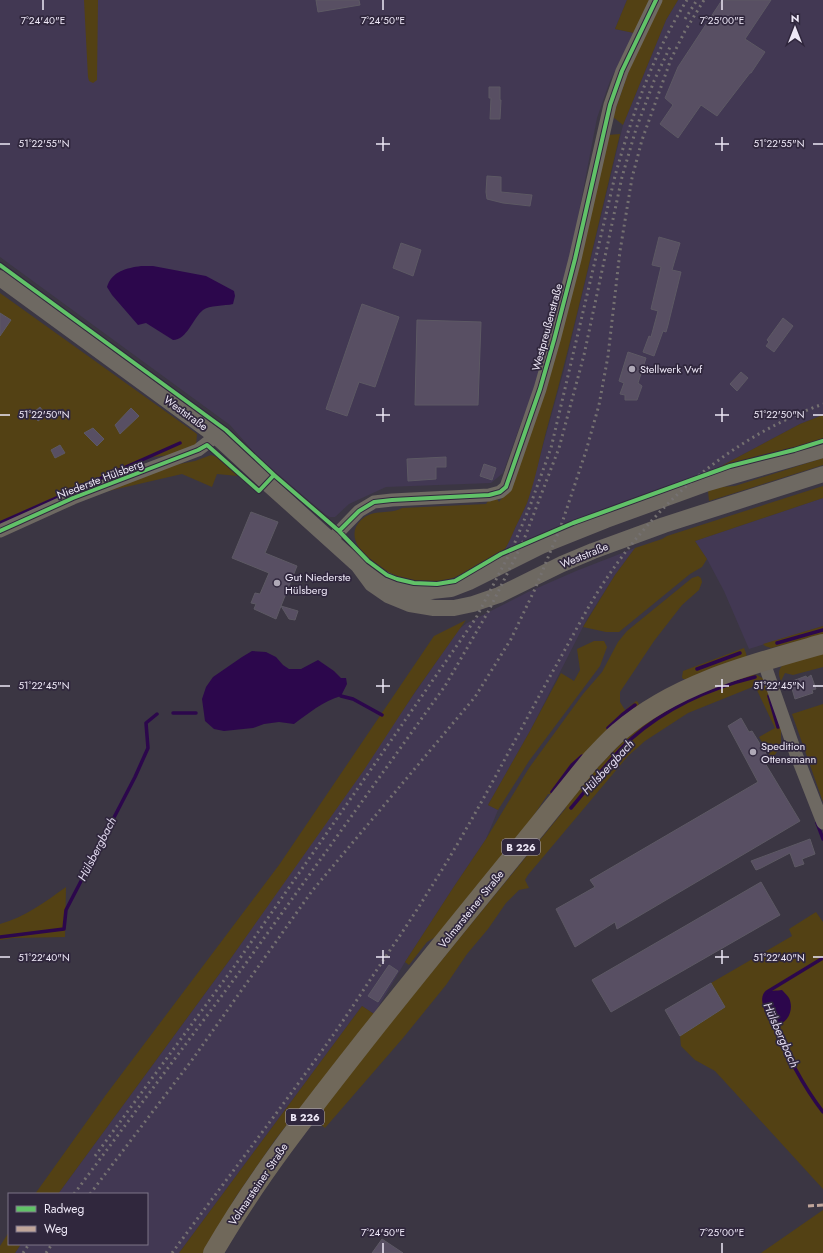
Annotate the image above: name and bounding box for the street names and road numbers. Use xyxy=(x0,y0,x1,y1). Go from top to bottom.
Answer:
street label: Westpreußenstraße xyxy=(528,281,566,372)
street label: Weststraße xyxy=(161,392,212,435)
street label: Niederste Hülsberg xyxy=(55,455,145,503)
street label: Weststraße xyxy=(557,538,611,572)
road number: B 226 xyxy=(502,839,540,855)
street label: Volmarsteiner Straße xyxy=(434,866,508,951)
road number: B 226 xyxy=(286,1109,324,1125)
street label: Volmarsteiner Straße xyxy=(224,1139,292,1228)

